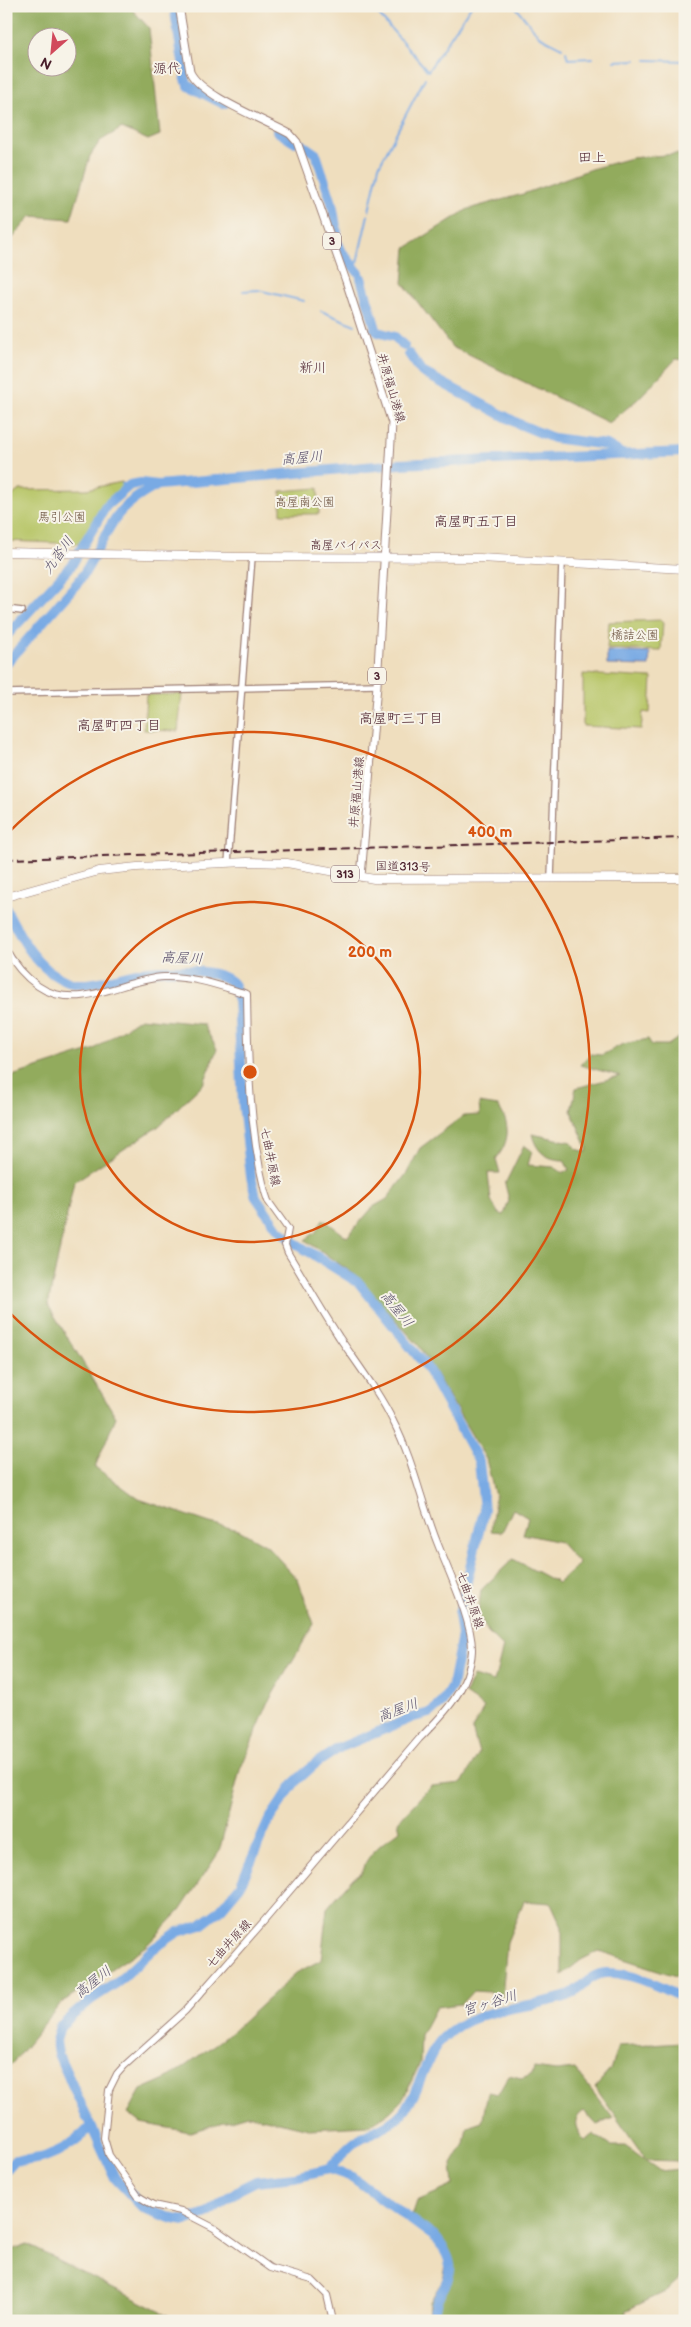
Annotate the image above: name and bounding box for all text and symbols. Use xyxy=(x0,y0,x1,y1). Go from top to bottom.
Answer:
north arrow xyxy=(28,28,78,78)
text: N xyxy=(38,53,55,73)
district label: 源代 xyxy=(153,60,181,77)
district label: 田上 xyxy=(578,149,606,166)
road number: 3 xyxy=(323,232,341,250)
street label: 井原福山港線 xyxy=(374,351,408,425)
district label: 新川 xyxy=(299,359,327,376)
water label: 高屋川 xyxy=(280,448,324,468)
park label: 高屋南公園 xyxy=(275,495,335,510)
park label: 馬引公園 xyxy=(38,510,86,525)
district label: 高屋町五丁目 xyxy=(434,513,518,530)
water label: 九沓川 xyxy=(39,533,77,577)
street label: 高屋バイパス xyxy=(310,538,382,553)
park label: 橋詰公園 xyxy=(611,628,659,643)
road number: 3 xyxy=(368,668,386,684)
district label: 高屋町三丁目 xyxy=(359,710,443,727)
district label: 高屋町四丁目 xyxy=(77,717,161,734)
street label: 井原福山港線 xyxy=(346,755,368,829)
text: 400 m xyxy=(468,823,512,842)
street label: 国道313号 xyxy=(375,859,431,875)
road number: 313 xyxy=(331,866,359,882)
text: 200 m xyxy=(348,943,392,962)
water label: 高屋川 xyxy=(161,948,203,968)
centre of rings xyxy=(241,1063,259,1081)
street label: 七曲井原線 xyxy=(257,1126,283,1188)
water label: 高屋川 xyxy=(377,1287,417,1331)
street label: 七曲井原線 xyxy=(453,1569,487,1631)
water label: 高屋川 xyxy=(375,1695,421,1725)
street label: 七曲井原線 xyxy=(203,1917,255,1971)
water label: 高屋川 xyxy=(71,1962,115,2002)
water label: 宮ヶ谷川 xyxy=(461,1987,519,2019)

